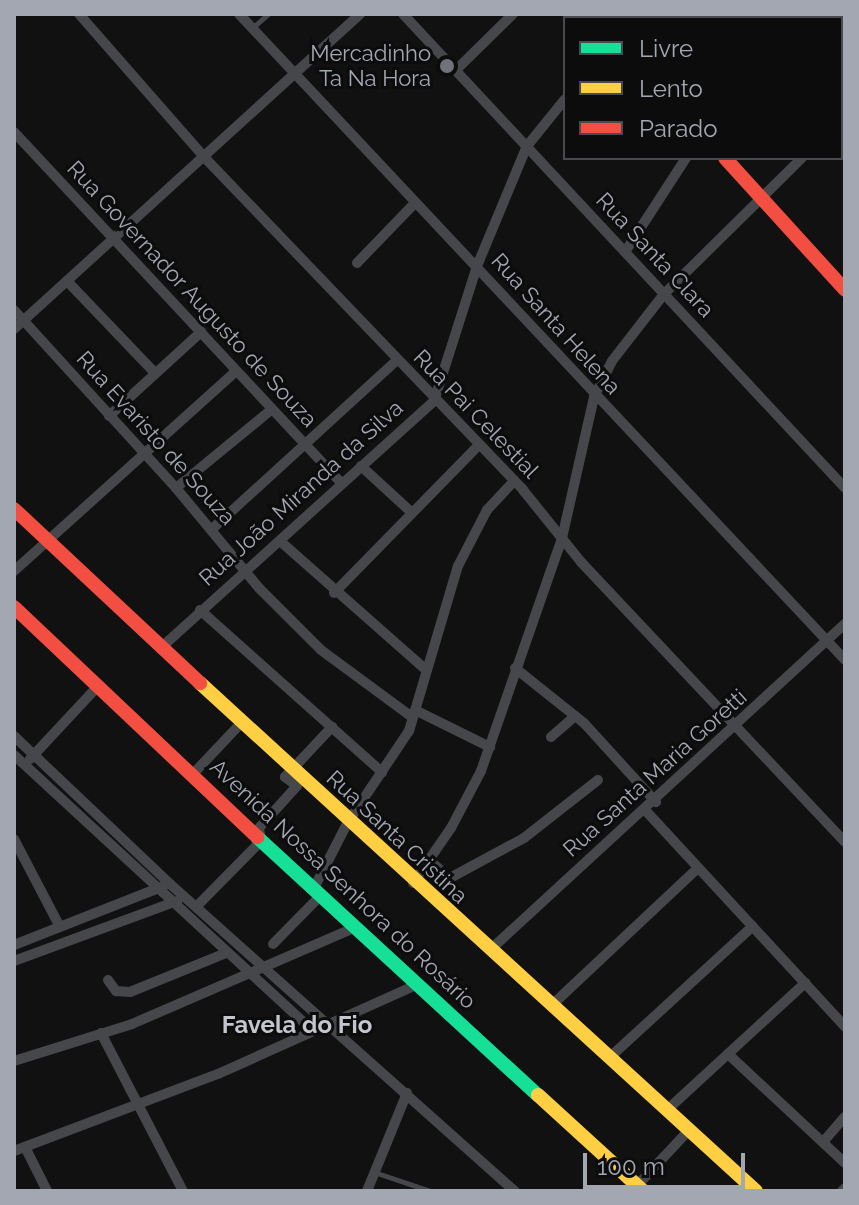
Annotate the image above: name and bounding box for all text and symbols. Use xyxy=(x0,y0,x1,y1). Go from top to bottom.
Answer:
legend xyxy=(563,16,843,160)
text: Livre xyxy=(639,34,693,63)
place label: Mercadinho Ta Na Hora xyxy=(310,40,431,92)
marker: Mercadinho Ta Na Hora xyxy=(438,57,456,75)
text: Lento xyxy=(639,74,703,103)
text: Parado xyxy=(639,114,718,143)
street label: Rua Governador Augusto de Souza xyxy=(61,155,323,433)
street label: Rua Santa Clara xyxy=(591,187,719,323)
street label: Rua Santa Helena xyxy=(486,248,626,400)
street label: Rua Pai Celestial xyxy=(408,344,544,484)
street label: Rua Evaristo de Souza xyxy=(71,346,241,530)
street label: Rua João Miranda da Silva xyxy=(194,394,408,592)
street label: Rua Santa Maria Goretti xyxy=(558,684,752,862)
street label: Avenida Nossa Senhora do Rosário xyxy=(205,754,481,1014)
street label: Rua Santa Cristina xyxy=(321,765,473,909)
district label: Favela do Fio xyxy=(222,1011,372,1039)
scale bar xyxy=(587,1137,749,1187)
text: 100 m xyxy=(597,1152,665,1181)

